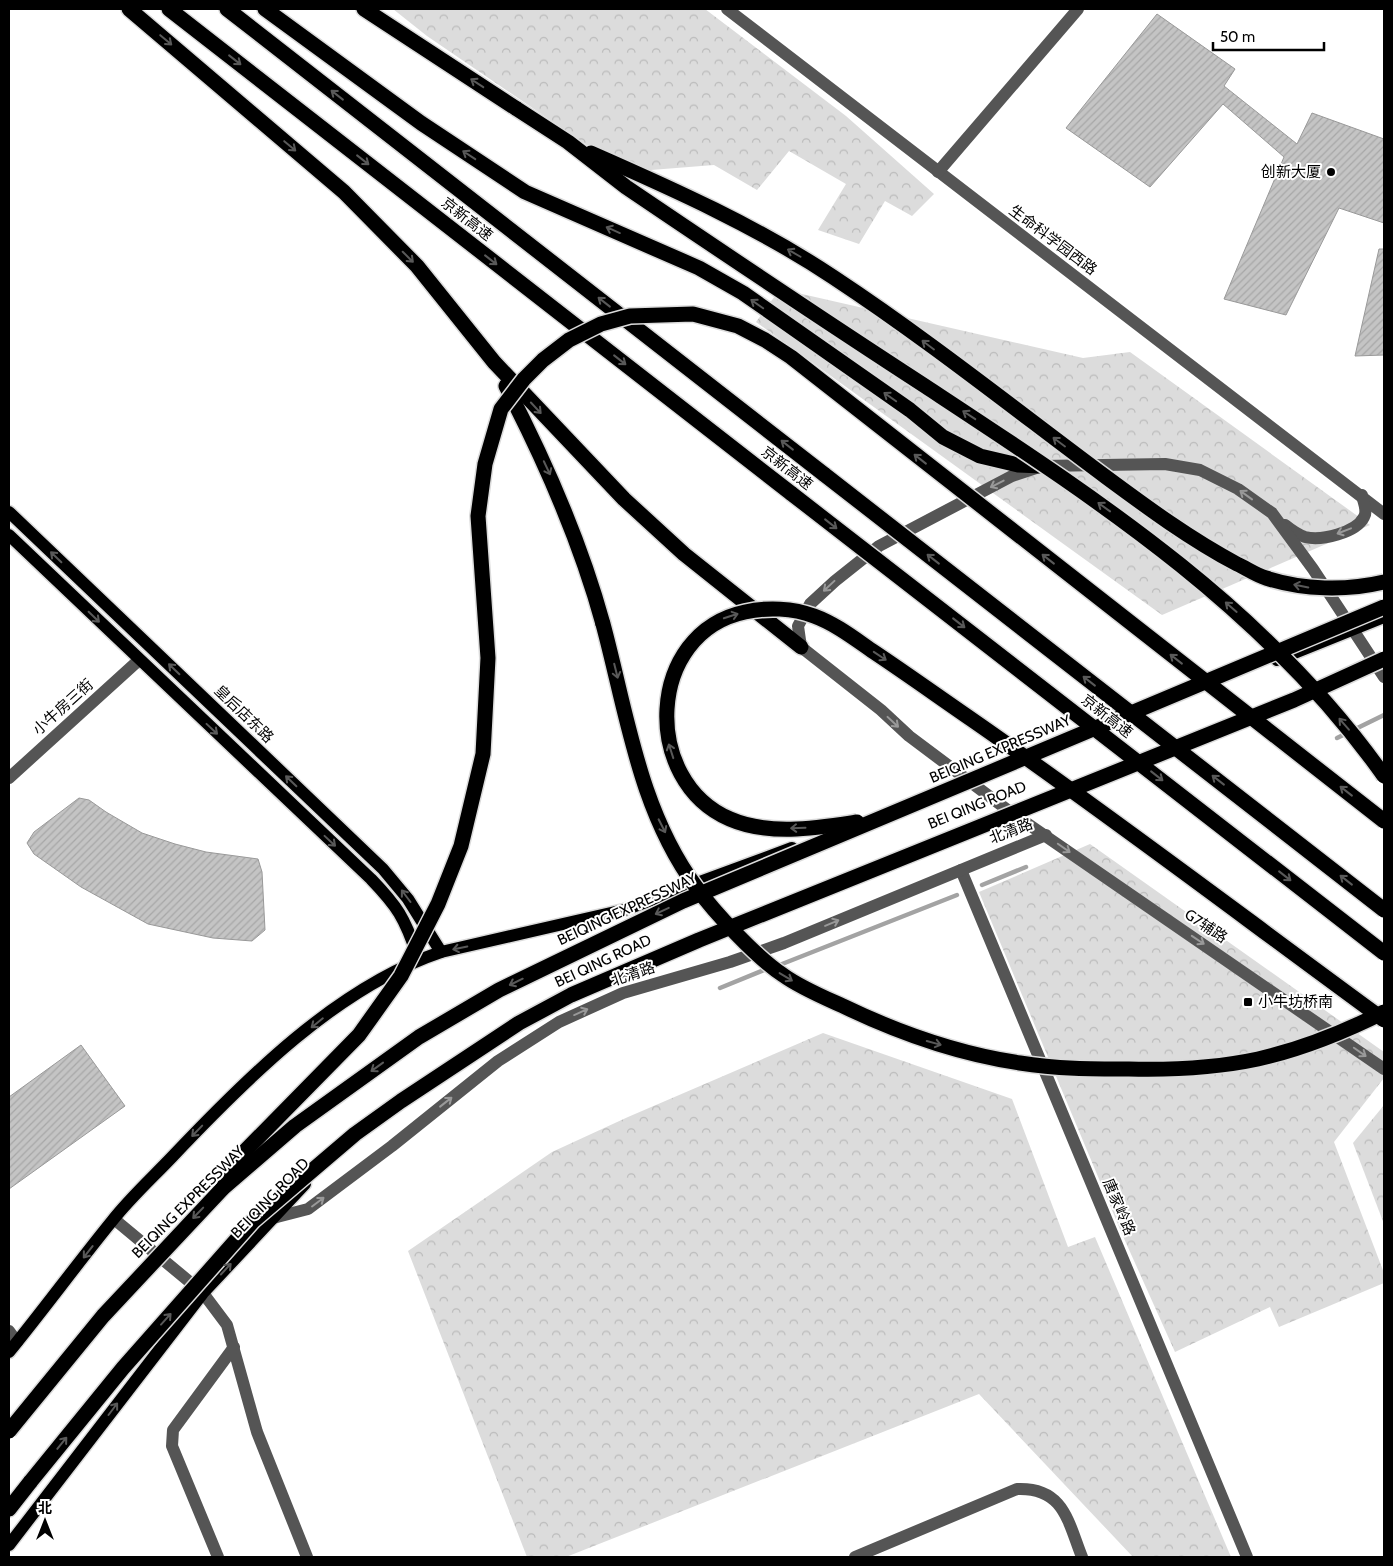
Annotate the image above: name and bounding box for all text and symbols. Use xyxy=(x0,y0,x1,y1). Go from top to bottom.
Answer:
scale bar xyxy=(1213,20,1324,52)
text: 50 m xyxy=(1220,28,1255,46)
one-way arrow xyxy=(159,35,172,46)
one-way arrow xyxy=(228,55,241,66)
one-way arrow xyxy=(470,77,484,87)
one-way arrow xyxy=(331,89,344,100)
one-way arrow xyxy=(283,140,296,151)
one-way arrow xyxy=(463,150,477,160)
one-way arrow xyxy=(356,155,370,165)
place label: 创新大厦 xyxy=(1261,163,1321,181)
marker: 创新大厦 xyxy=(1325,166,1337,178)
street label: 京新高速 xyxy=(438,193,496,245)
street label: 生命科学园西路 xyxy=(1006,201,1100,279)
one-way arrow xyxy=(606,225,621,235)
one-way arrow xyxy=(787,248,802,258)
one-way arrow xyxy=(402,251,414,263)
one-way arrow xyxy=(485,254,498,265)
one-way arrow xyxy=(597,297,610,308)
one-way arrow xyxy=(750,299,764,309)
one-way arrow xyxy=(922,339,935,350)
one-way arrow xyxy=(613,354,626,365)
one-way arrow xyxy=(884,392,898,402)
one-way arrow xyxy=(530,401,542,414)
one-way arrow xyxy=(963,410,977,420)
one-way arrow xyxy=(1053,436,1066,447)
one-way arrow xyxy=(781,440,794,451)
street label: 京新高速 xyxy=(758,442,816,494)
one-way arrow xyxy=(914,453,927,464)
one-way arrow xyxy=(543,460,553,475)
one-way arrow xyxy=(990,480,1005,489)
one-way arrow xyxy=(1239,490,1253,500)
one-way arrow xyxy=(1098,501,1111,512)
one-way arrow xyxy=(824,518,837,529)
one-way arrow xyxy=(1337,527,1352,536)
one-way arrow xyxy=(50,551,62,563)
one-way arrow xyxy=(1042,553,1055,564)
one-way arrow xyxy=(927,554,940,565)
one-way arrow xyxy=(823,580,836,592)
one-way arrow xyxy=(1294,581,1310,590)
one-way arrow xyxy=(1225,601,1238,612)
one-way arrow xyxy=(88,611,101,623)
one-way arrow xyxy=(722,611,738,621)
one-way arrow xyxy=(952,618,965,629)
one-way arrow xyxy=(873,651,887,661)
one-way arrow xyxy=(1170,653,1183,664)
one-way arrow xyxy=(167,663,180,675)
one-way arrow xyxy=(612,663,621,679)
street label: 小牛房三街 xyxy=(29,675,97,739)
one-way arrow xyxy=(1083,675,1096,686)
street label: 皇后店东路 xyxy=(211,681,277,747)
street label: 京新高速 xyxy=(1078,690,1136,742)
street label: BEIQING EXPRESSWAY xyxy=(927,711,1074,787)
one-way arrow xyxy=(887,716,899,728)
one-way arrow xyxy=(1338,718,1349,731)
one-way arrow xyxy=(206,723,219,735)
one-way arrow xyxy=(666,743,676,759)
one-way arrow xyxy=(1150,771,1163,782)
one-way arrow xyxy=(285,775,298,787)
one-way arrow xyxy=(1211,775,1224,786)
street label: BEI QING ROAD xyxy=(925,777,1029,833)
one-way arrow xyxy=(1339,786,1353,796)
street label: 北清路 xyxy=(987,815,1035,847)
one-way arrow xyxy=(657,819,667,834)
one-way arrow xyxy=(790,823,806,833)
one-way arrow xyxy=(324,835,337,847)
one-way arrow xyxy=(1057,843,1071,853)
street label: BEIQING EXPRESSWAY xyxy=(555,869,700,949)
one-way arrow xyxy=(1278,871,1292,881)
one-way arrow xyxy=(1340,875,1353,886)
one-way arrow xyxy=(401,889,411,903)
street label: G7辅路 xyxy=(1181,905,1231,947)
one-way arrow xyxy=(655,906,670,916)
one-way arrow xyxy=(824,918,839,927)
street label: BEI QING ROAD xyxy=(552,931,654,991)
one-way arrow xyxy=(1190,935,1204,945)
one-way arrow xyxy=(452,944,468,953)
street label: 北清路 xyxy=(609,958,657,990)
one-way arrow xyxy=(779,972,793,982)
one-way arrow xyxy=(508,977,523,987)
place label: 小牛坊桥南 xyxy=(1258,993,1333,1011)
marker: 小牛坊桥南 xyxy=(1242,996,1254,1008)
one-way arrow xyxy=(573,1006,588,1016)
one-way arrow xyxy=(311,1017,324,1028)
one-way arrow xyxy=(926,1038,942,1048)
one-way arrow xyxy=(1353,1047,1367,1057)
one-way arrow xyxy=(371,1062,385,1072)
one-way arrow xyxy=(439,1096,452,1107)
one-way arrow xyxy=(191,1125,203,1138)
street label: BEIQING EXPRESSWAY xyxy=(128,1142,248,1262)
street label: BEI QING ROAD xyxy=(227,1154,313,1242)
street label: 唐家岭路 xyxy=(1099,1176,1139,1238)
one-way arrow xyxy=(311,1197,325,1207)
one-way arrow xyxy=(192,1207,204,1220)
one-way arrow xyxy=(82,1245,93,1258)
one-way arrow xyxy=(220,1262,232,1275)
one-way arrow xyxy=(160,1313,172,1326)
one-way arrow xyxy=(107,1403,118,1416)
one-way arrow xyxy=(56,1437,67,1450)
north arrow xyxy=(20,1496,70,1546)
text: 北 xyxy=(38,1499,52,1517)

